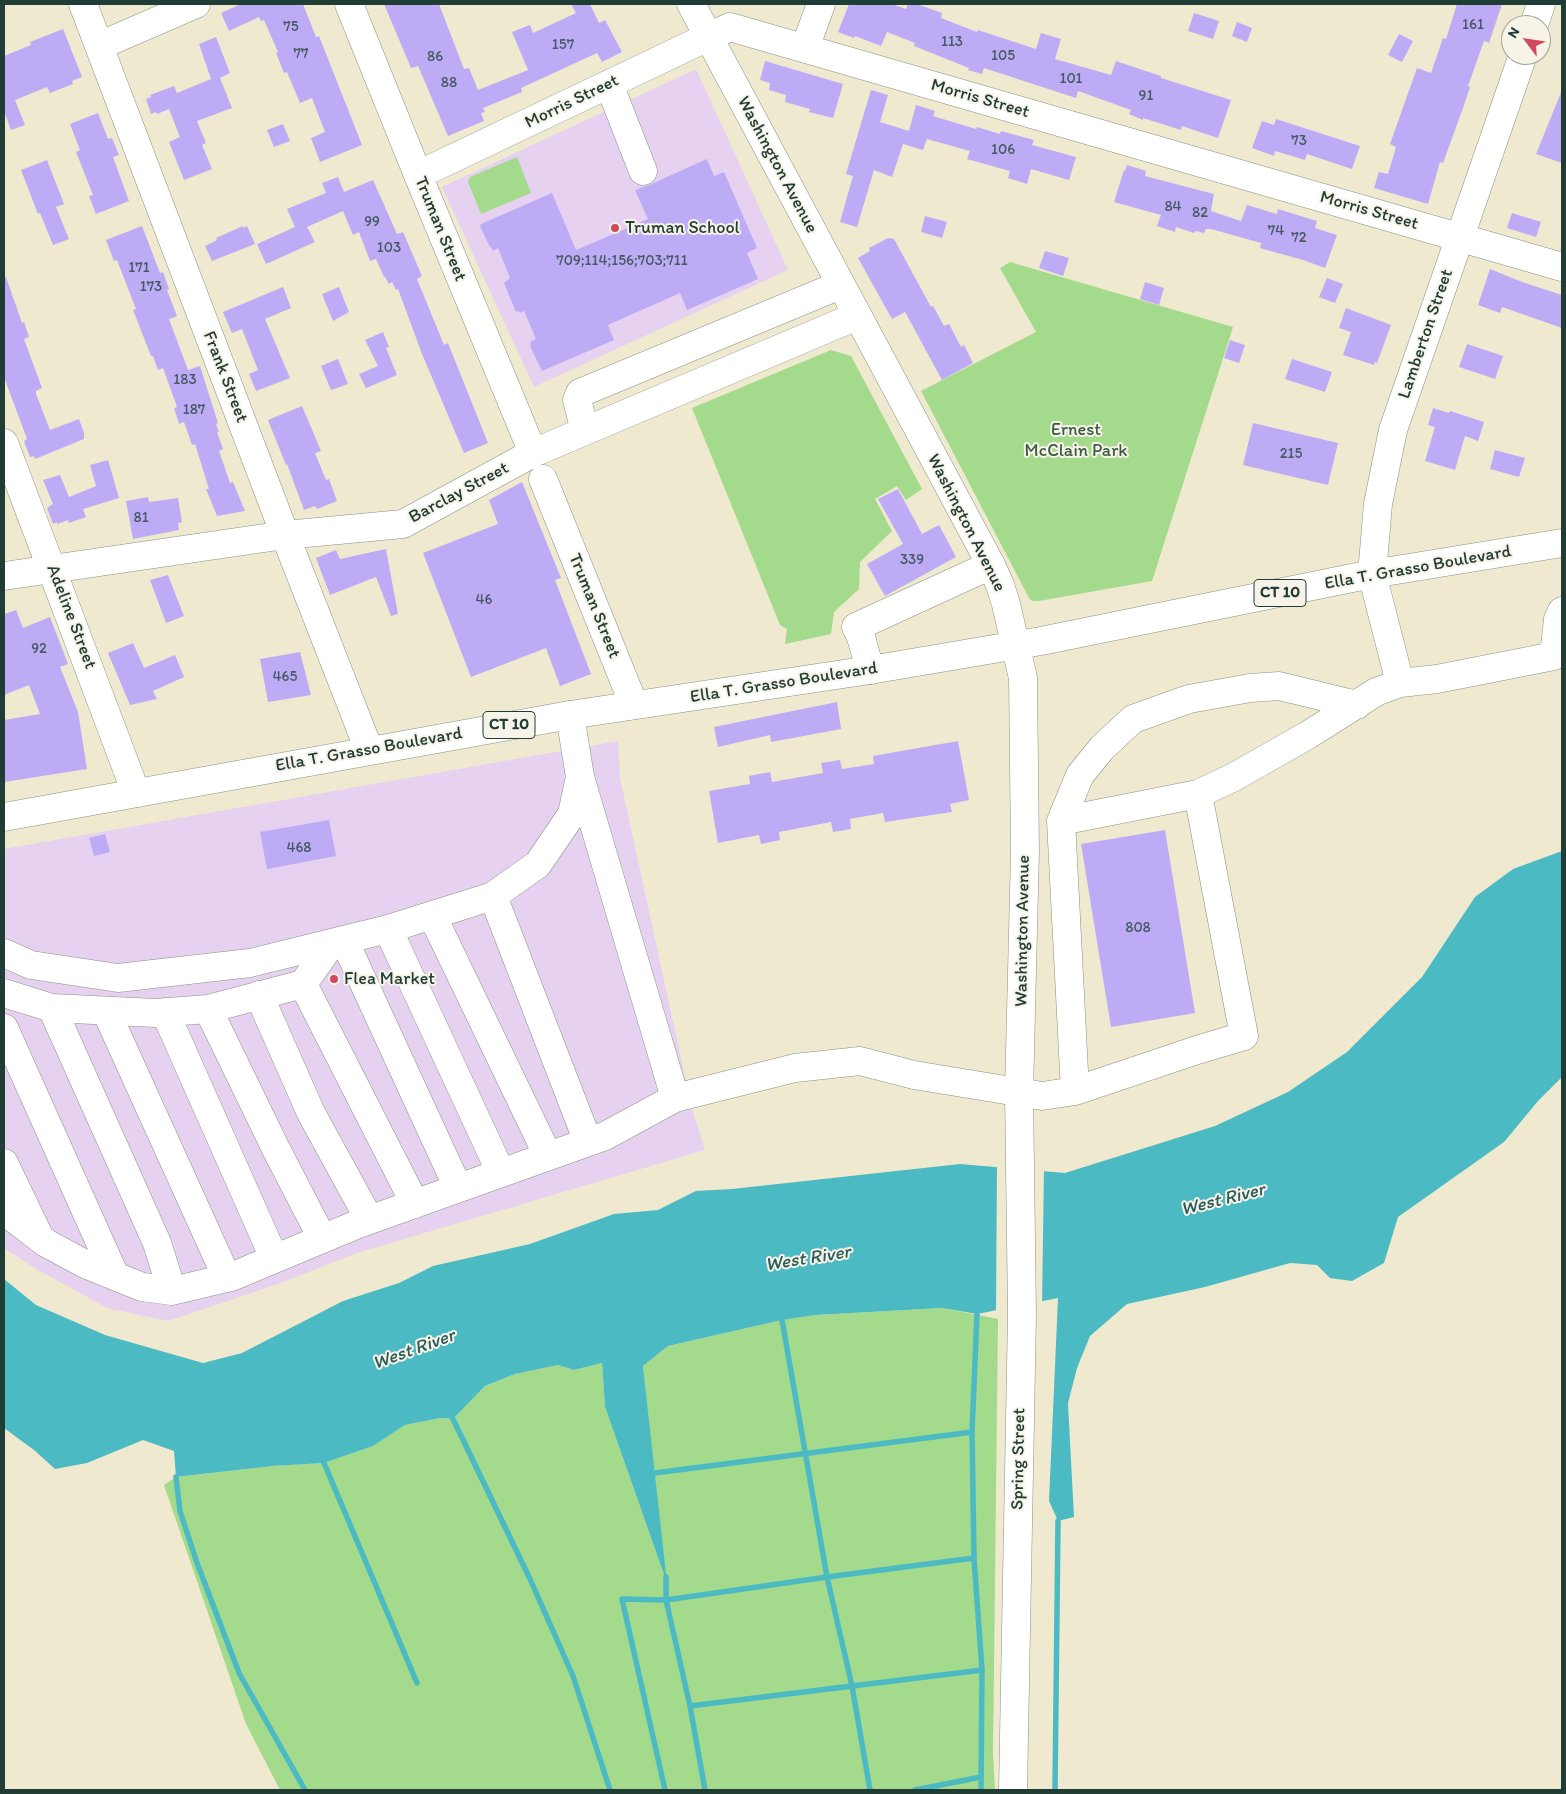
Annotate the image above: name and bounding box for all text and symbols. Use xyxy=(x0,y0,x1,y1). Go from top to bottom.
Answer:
north arrow xyxy=(1501,15,1551,65)
house number: 161 xyxy=(1462,16,1484,34)
house number: 75 xyxy=(283,18,299,36)
text: N xyxy=(1504,24,1523,41)
house number: 113 xyxy=(941,33,963,51)
house number: 157 xyxy=(552,36,574,54)
house number: 77 xyxy=(294,45,308,63)
house number: 105 xyxy=(991,47,1015,65)
house number: 86 xyxy=(427,48,443,66)
street label: Morris Street xyxy=(522,70,622,134)
house number: 101 xyxy=(1059,70,1083,88)
house number: 88 xyxy=(441,74,457,92)
street label: Morris Street xyxy=(928,75,1032,123)
house number: 91 xyxy=(1139,87,1153,105)
street label: Washington Avenue xyxy=(732,93,822,237)
house number: 73 xyxy=(1291,132,1307,150)
house number: 106 xyxy=(991,141,1015,159)
street label: Truman Street xyxy=(409,173,471,285)
street label: Morris Street xyxy=(1317,187,1421,235)
house number: 84 xyxy=(1164,198,1182,216)
house number: 82 xyxy=(1192,204,1208,222)
house number: 99 xyxy=(364,213,380,231)
place label: Truman School xyxy=(625,217,740,239)
marker: Truman School xyxy=(609,222,621,234)
house number: 74 xyxy=(1268,222,1284,240)
house number: 72 xyxy=(1291,229,1307,247)
house number: 103 xyxy=(377,239,401,257)
house number: 709;114;156;703;711 xyxy=(556,252,688,270)
house number: 171 xyxy=(128,259,150,277)
street label: Lamberton Street xyxy=(1394,266,1458,402)
house number: 173 xyxy=(140,278,162,296)
street label: Frank Street xyxy=(198,328,252,426)
house number: 183 xyxy=(173,371,197,389)
house number: 187 xyxy=(183,401,205,419)
park label: Ernest McClain Park xyxy=(1025,419,1127,462)
house number: 215 xyxy=(1280,445,1302,463)
street label: Washington Avenue xyxy=(922,450,1010,596)
street label: Barclay Street xyxy=(405,458,513,528)
house number: 81 xyxy=(133,509,149,527)
street label: Ella T. Grasso Boulevard xyxy=(1323,541,1513,595)
street label: Truman Street xyxy=(563,550,625,662)
house number: 339 xyxy=(900,551,924,569)
street label: Adeline Street xyxy=(41,562,101,672)
road number: CT 10 xyxy=(1254,580,1306,606)
house number: 46 xyxy=(476,591,492,609)
house number: 92 xyxy=(31,640,47,658)
street label: Ella T. Grasso Boulevard xyxy=(689,658,879,708)
house number: 465 xyxy=(273,668,297,686)
road number: CT 10 xyxy=(483,712,535,738)
street label: Ella T. Grasso Boulevard xyxy=(274,723,464,777)
house number: 468 xyxy=(286,839,312,857)
street label: Washington Avenue xyxy=(1011,855,1035,1007)
house number: 808 xyxy=(1125,919,1151,937)
place label: Flea Market xyxy=(344,968,435,990)
marker: Flea Market xyxy=(328,973,340,985)
water label: West River xyxy=(1179,1179,1267,1221)
water label: West River xyxy=(764,1241,852,1277)
water label: West River xyxy=(370,1325,458,1375)
street label: Spring Street xyxy=(1007,1408,1031,1510)

